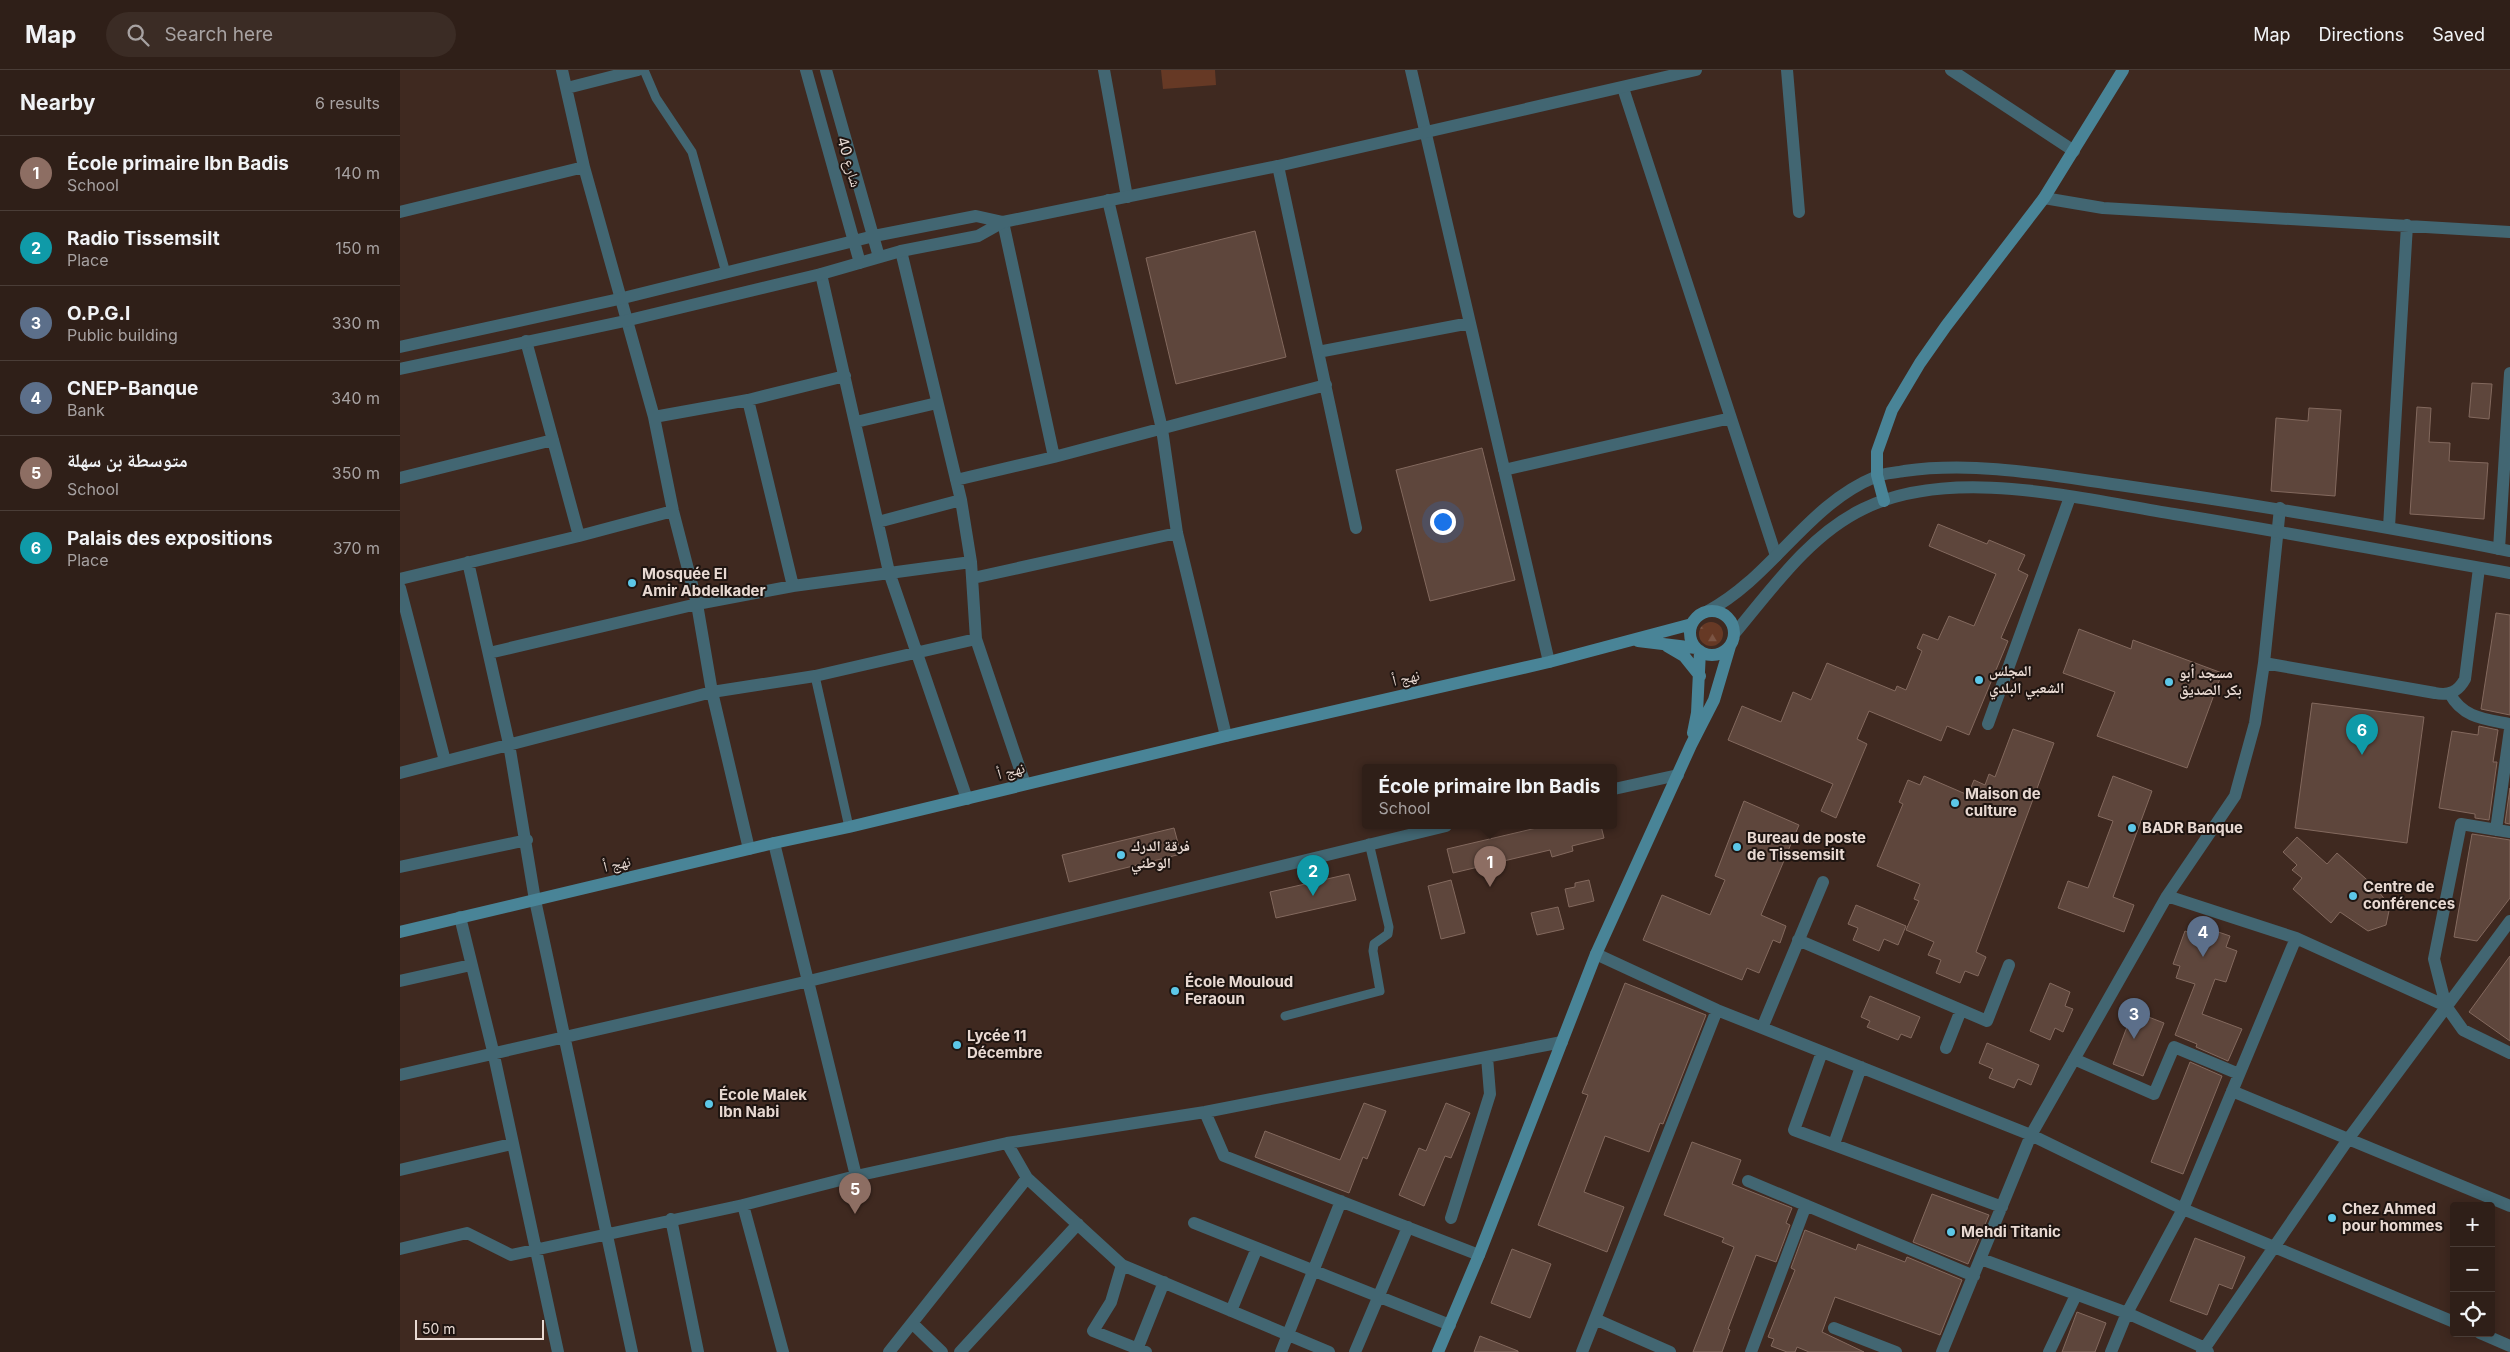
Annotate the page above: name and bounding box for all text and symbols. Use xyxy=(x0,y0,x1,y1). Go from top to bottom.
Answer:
search box xyxy=(106,12,456,57)
text: Map xyxy=(25,20,76,49)
icon: search xyxy=(124,21,152,49)
text: Search here xyxy=(164,23,273,46)
text: Map xyxy=(2253,24,2291,45)
text: Directions xyxy=(2319,24,2404,45)
text: Saved xyxy=(2432,24,2485,45)
text: Nearby xyxy=(20,90,95,115)
text: 6 results xyxy=(315,93,380,113)
street label: شارع 40 xyxy=(832,134,866,190)
text: École primaire Ibn Badis xyxy=(67,152,289,175)
text: 1 xyxy=(33,163,39,183)
text: 140 m xyxy=(335,163,380,183)
text: School xyxy=(67,175,119,195)
text: Radio Tissemsilt xyxy=(67,227,220,250)
text: 2 xyxy=(31,238,41,258)
text: 150 m xyxy=(335,238,380,258)
text: Place xyxy=(67,250,109,270)
text: O.P.G.I xyxy=(67,302,130,325)
text: 3 xyxy=(31,313,41,333)
text: 330 m xyxy=(332,313,380,333)
text: Public building xyxy=(67,325,178,345)
text: CNEP-Banque xyxy=(67,377,198,400)
text: 4 xyxy=(31,388,41,408)
text: 340 m xyxy=(331,388,380,408)
text: Bank xyxy=(67,400,105,420)
text: متوسطة بن سهلة xyxy=(67,449,188,472)
text: 5 xyxy=(31,463,41,483)
text: 350 m xyxy=(332,463,380,483)
text: School xyxy=(67,479,119,499)
your location xyxy=(1430,509,1456,535)
text: Palais des expositions xyxy=(67,527,273,550)
text: 6 xyxy=(31,538,41,558)
text: 370 m xyxy=(333,538,380,558)
text: Place xyxy=(67,550,109,570)
place label: Mosquée El Amir Abdelkader xyxy=(642,564,766,600)
marker: Mosquée El Amir Abdelkader xyxy=(626,577,638,589)
place label: المجلس الشعبي البلدي xyxy=(1989,661,2064,700)
place label: مسجد أبو بكر الصديق xyxy=(2179,663,2242,699)
street label: نهج أ xyxy=(1390,665,1422,691)
marker: المجلس الشعبي البلدي xyxy=(1973,674,1985,686)
marker: مسجد أبو بكر الصديق xyxy=(2163,676,2175,688)
pin: 6 xyxy=(2346,714,2378,755)
street label: نهج أ xyxy=(995,758,1027,784)
popup xyxy=(1362,764,1617,829)
text: École primaire Ibn Badis xyxy=(1379,775,1600,798)
place label: Maison de culture xyxy=(1965,784,2041,820)
marker: Maison de culture xyxy=(1949,797,1961,809)
text: School xyxy=(1379,798,1430,818)
place label: BADR Banque xyxy=(2142,818,2243,837)
marker: BADR Banque xyxy=(2126,822,2138,834)
place label: Bureau de poste de Tissemsilt xyxy=(1747,828,1866,864)
place label: فرقة الدرك الوطني xyxy=(1131,836,1190,875)
marker: Bureau de poste de Tissemsilt xyxy=(1731,841,1743,853)
pin: 1 xyxy=(1474,846,1506,887)
marker: فرقة الدرك الوطني xyxy=(1115,849,1127,861)
street label: نهج أ xyxy=(601,851,633,877)
pin: 2 xyxy=(1297,855,1329,896)
place label: Centre de conférences xyxy=(2363,877,2455,913)
marker: Centre de conférences xyxy=(2347,890,2359,902)
pin: 4 xyxy=(2187,916,2219,957)
place label: École Mouloud Feraoun xyxy=(1185,972,1293,1008)
marker: École Mouloud Feraoun xyxy=(1169,985,1181,997)
pin: 3 xyxy=(2118,998,2150,1039)
place label: Lycée 11 Décembre xyxy=(967,1026,1042,1062)
marker: Lycée 11 Décembre xyxy=(951,1039,963,1051)
place label: École Malek Ibn Nabi xyxy=(719,1085,807,1121)
marker: École Malek Ibn Nabi xyxy=(703,1098,715,1110)
pin: 5 xyxy=(839,1173,871,1214)
place label: Chez Ahmed pour hommes xyxy=(2342,1199,2443,1235)
map controls xyxy=(2450,1202,2495,1337)
button: + xyxy=(2450,1202,2495,1247)
marker: Chez Ahmed pour hommes xyxy=(2326,1212,2338,1224)
place label: Mehdi Titanic xyxy=(1961,1222,2061,1241)
marker: Mehdi Titanic xyxy=(1945,1226,1957,1238)
button: − xyxy=(2450,1247,2495,1292)
button: locate xyxy=(2450,1292,2495,1337)
scale bar xyxy=(415,1317,544,1340)
text: 50 m xyxy=(422,1320,456,1337)

